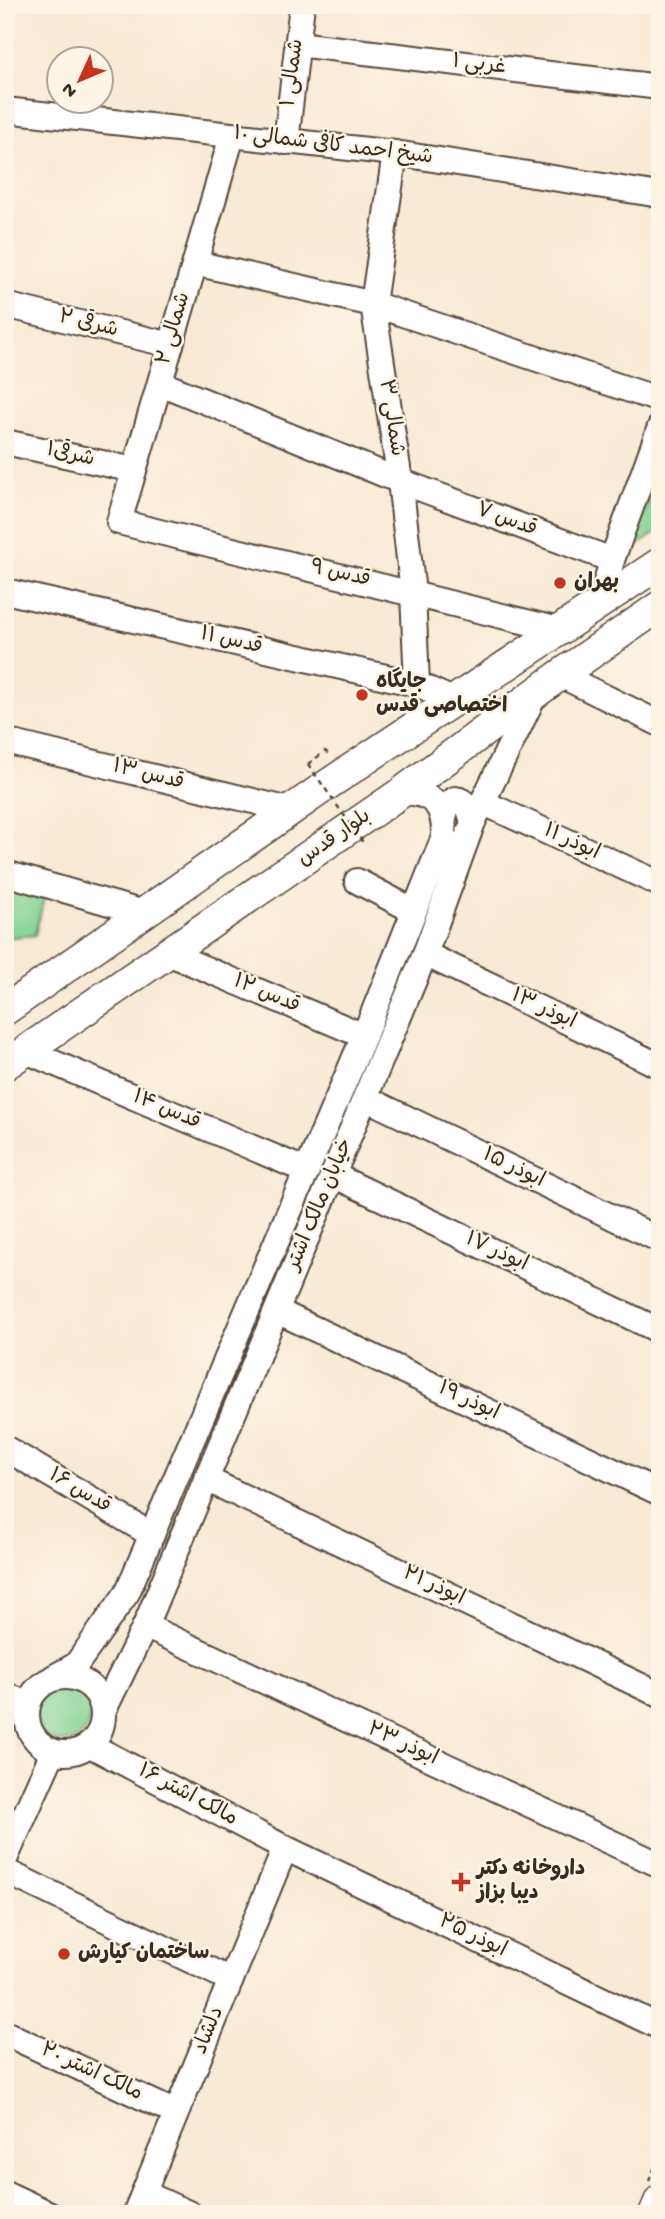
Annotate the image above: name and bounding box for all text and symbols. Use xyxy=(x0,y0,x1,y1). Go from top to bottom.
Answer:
street label: ۱ شمالی xyxy=(277,38,311,108)
north arrow xyxy=(46,46,116,116)
street label: ۱ غربی xyxy=(451,50,507,82)
text: N xyxy=(58,77,83,102)
street label: شیخ احمد کافی شمالی ۱۰ xyxy=(232,117,435,172)
street label: شمالی ۲ xyxy=(153,290,197,368)
street label: شرقی ۲ xyxy=(56,302,121,344)
street label: شمالی ۳ xyxy=(372,378,408,458)
street label: شرقی۱ xyxy=(43,434,98,474)
street label: قدس ۷ xyxy=(472,499,540,543)
street label: قدس ۹ xyxy=(307,556,373,594)
place label: بهران xyxy=(574,571,619,596)
marker: بهران xyxy=(552,575,568,591)
street label: قدس ۱۱ xyxy=(197,623,265,661)
place label: جایگاه اختصاصی قدس xyxy=(376,667,507,720)
marker: جایگاه اختصاصی قدس xyxy=(354,687,370,703)
street label: قدس ۱۳ xyxy=(110,755,186,797)
street label: بلوار قدس xyxy=(294,805,376,873)
street label: ابوذر ۱۱ xyxy=(539,819,603,867)
street label: قدس ۱۲ xyxy=(229,970,303,1020)
street label: ابوذر ۱۳ xyxy=(507,984,579,1036)
street label: قدس ۱۴ xyxy=(128,1086,204,1136)
street label: خیابان مالک اشتر xyxy=(281,1135,360,1277)
street label: ابوذر ۱۵ xyxy=(478,1143,548,1195)
street label: ابوذر ۱۷ xyxy=(461,1228,531,1278)
street label: ابوذر ۱۹ xyxy=(433,1377,503,1427)
street label: قدس ۱۶ xyxy=(43,1464,115,1520)
street label: ابوذر ۲۱ xyxy=(398,1562,468,1612)
street label: ابوذر ۲۳ xyxy=(363,1718,441,1772)
street label: مالک اشتر ۱۶ xyxy=(133,1759,241,1833)
place label: داروخانه دکتر دیبا بزاز xyxy=(475,1858,585,1907)
marker: داروخانه دکتر دیبا بزاز xyxy=(451,1872,471,1892)
street label: ابوذر ۲۵ xyxy=(434,1910,510,1964)
place label: ساختمان کیارش xyxy=(78,1942,209,1967)
marker: ساختمان کیارش xyxy=(56,1946,72,1962)
street label: دلشاد xyxy=(189,2004,231,2058)
street label: مالک اشتر ۲۰ xyxy=(36,2038,146,2108)

